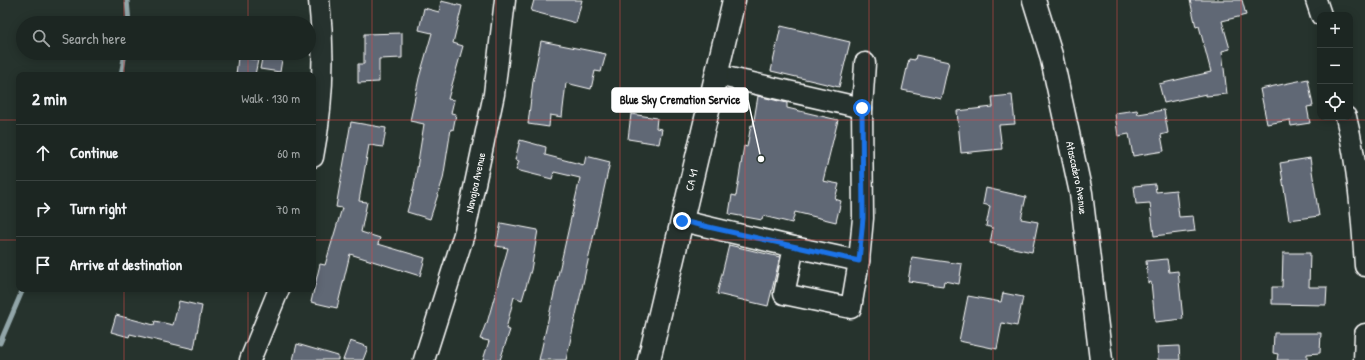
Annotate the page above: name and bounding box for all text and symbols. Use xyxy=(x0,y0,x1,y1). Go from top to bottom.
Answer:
map controls xyxy=(1317,12,1353,120)
button: + xyxy=(1317,12,1353,48)
search box xyxy=(16,16,316,60)
icon: search xyxy=(30,27,52,49)
text: Search here xyxy=(62,28,126,49)
button: − xyxy=(1317,48,1353,84)
button: locate xyxy=(1317,84,1353,120)
text: 2 min xyxy=(32,87,67,110)
callout: Blue Sky Cremation Service xyxy=(612,88,748,112)
text: Walk · 130 m xyxy=(241,89,300,107)
text: Blue Sky Cremation Service xyxy=(620,91,740,109)
route start xyxy=(853,99,871,117)
street label: Atascadero Avenue xyxy=(1063,140,1091,216)
icon: ahead xyxy=(32,142,54,164)
text: Continue xyxy=(70,142,118,163)
text: 60 m xyxy=(277,144,300,162)
street label: Navajoa Avenue xyxy=(462,151,489,214)
street label: CA 41 xyxy=(682,168,701,192)
icon: right xyxy=(32,198,54,220)
text: Turn right xyxy=(70,198,126,219)
text: 70 m xyxy=(276,200,300,218)
route end xyxy=(673,212,691,230)
icon: arrive xyxy=(32,254,54,276)
text: Arrive at destination xyxy=(70,254,182,275)

